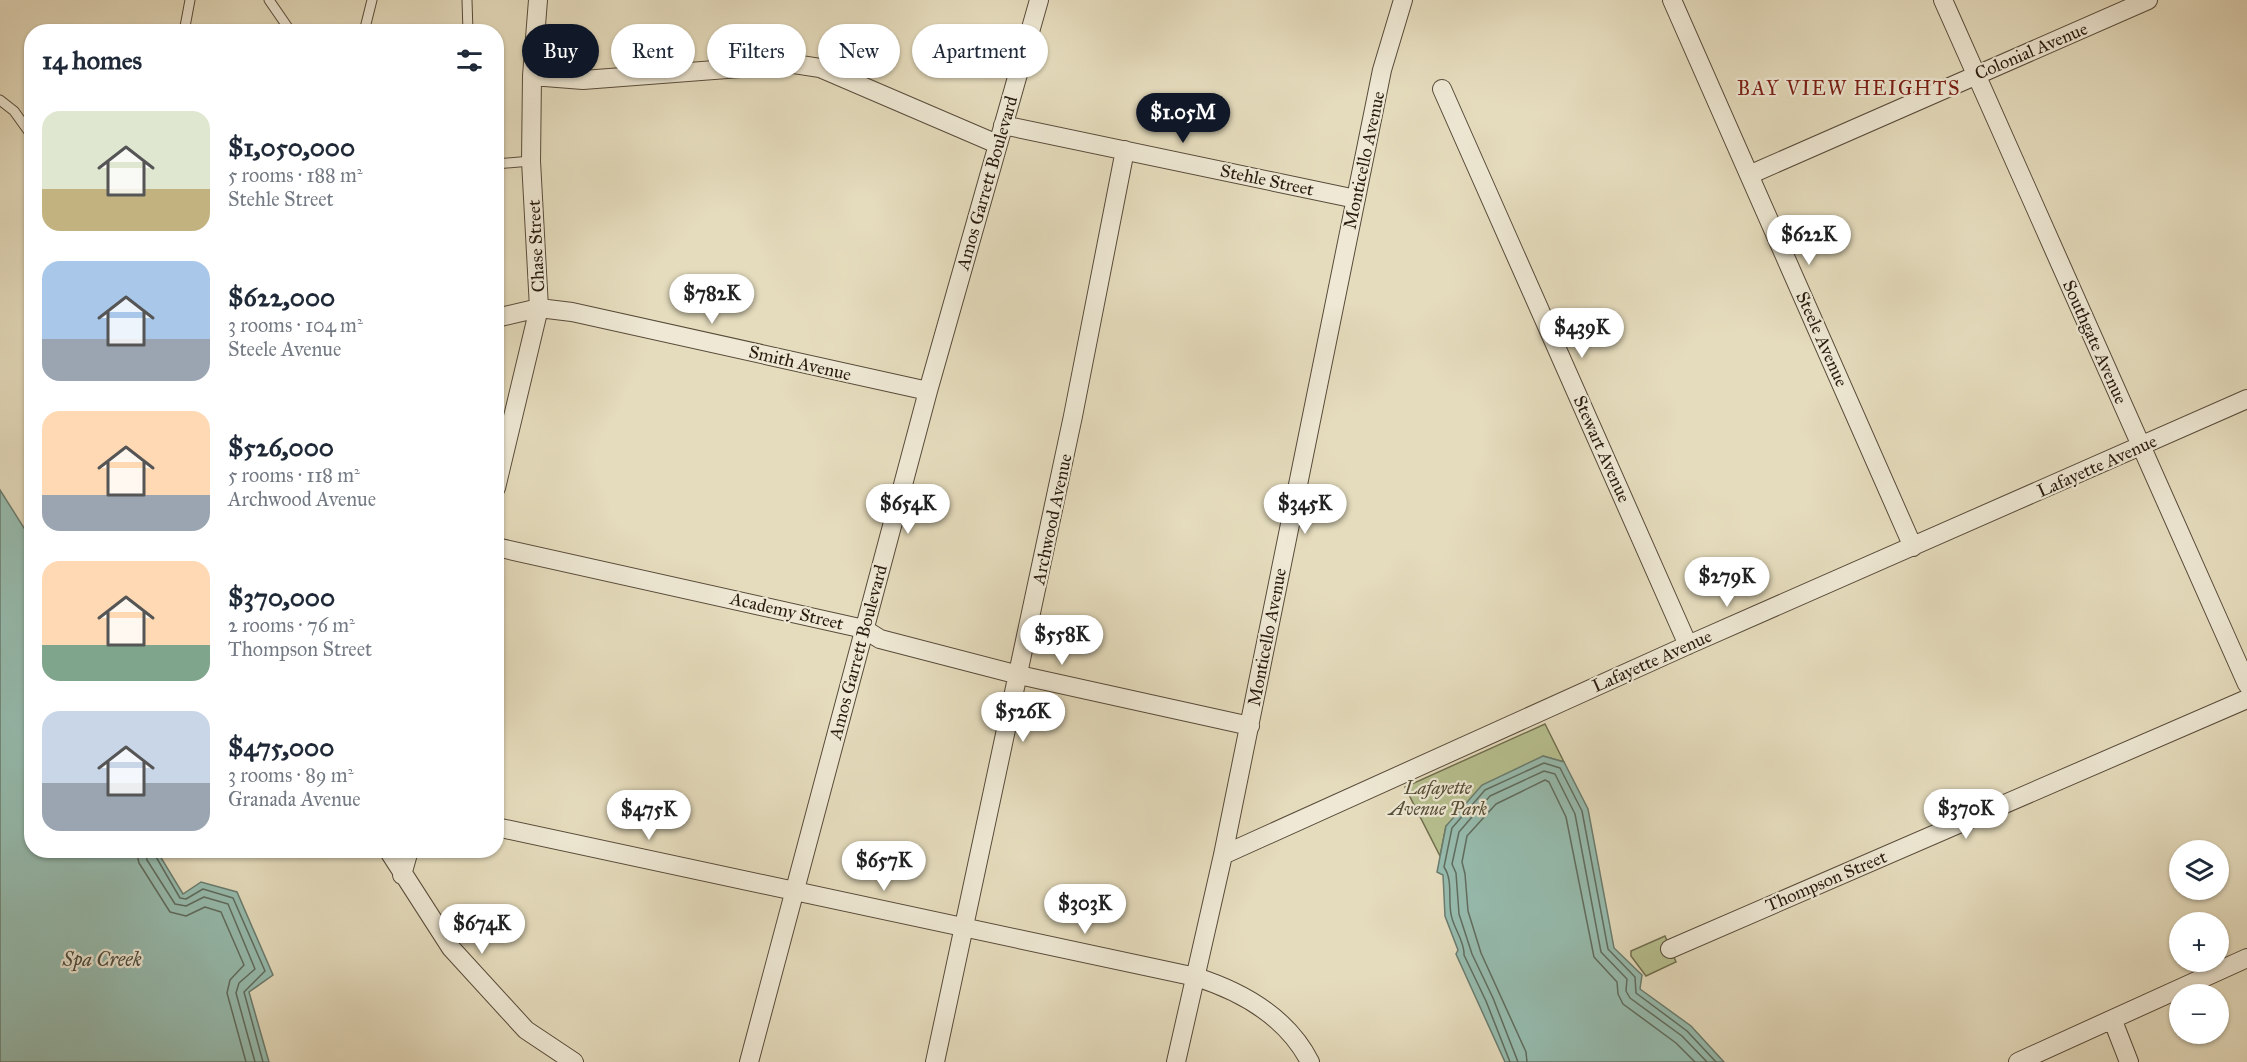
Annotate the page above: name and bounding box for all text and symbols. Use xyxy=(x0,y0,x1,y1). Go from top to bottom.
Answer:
street label: Colonial Avenue xyxy=(1971,17,2091,85)
chip: Buy xyxy=(522,24,599,78)
chip: Rent xyxy=(611,24,695,78)
chip: Filters xyxy=(707,24,806,78)
chip: New xyxy=(818,24,900,78)
chip: Apartment xyxy=(912,24,1048,78)
text: 14 homes xyxy=(42,44,142,76)
icon: filters xyxy=(453,44,486,77)
district label: BAY VIEW HEIGHTS xyxy=(1737,76,1961,100)
street label: Monticello Avenue xyxy=(1339,89,1389,231)
street label: Amos Garrett Boulevard xyxy=(951,93,1022,273)
pin: $1.05M xyxy=(1134,93,1232,144)
text: $1.05M xyxy=(1150,100,1216,124)
text: $1,050,000 xyxy=(228,131,355,163)
icon: home xyxy=(90,135,162,207)
street label: Stehle Street xyxy=(1218,159,1316,201)
text: 5 rooms · 188 m² xyxy=(228,163,363,187)
text: Stehle Street xyxy=(228,187,334,211)
street label: Chase Street xyxy=(523,199,549,293)
pin: $622K xyxy=(1767,215,1851,266)
text: $622K xyxy=(1781,222,1837,246)
pin: $782K xyxy=(670,274,754,325)
street label: Southgate Avenue xyxy=(2057,277,2132,408)
text: $622,000 xyxy=(228,281,335,313)
text: $782K xyxy=(683,281,741,305)
icon: home xyxy=(90,285,162,357)
street label: Steele Avenue xyxy=(1791,288,1853,390)
pin: $439K xyxy=(1540,308,1624,359)
text: 3 rooms · 104 m² xyxy=(228,313,363,337)
text: $439K xyxy=(1554,315,1610,339)
text: Steele Avenue xyxy=(228,337,341,361)
street label: Smith Avenue xyxy=(747,341,853,385)
street label: Stewart Avenue xyxy=(1569,392,1635,506)
street label: Lafayette Avenue xyxy=(2034,430,2160,502)
text: $526,000 xyxy=(228,431,334,463)
icon: home xyxy=(90,435,162,507)
street label: Archwood Avenue xyxy=(1027,452,1077,587)
text: 5 rooms · 118 m² xyxy=(228,463,360,487)
pin: $654K xyxy=(866,484,950,535)
pin: $345K xyxy=(1263,484,1347,535)
text: Archwood Avenue xyxy=(228,487,376,511)
text: $654K xyxy=(880,491,936,515)
text: $345K xyxy=(1278,491,1332,515)
pin: $279K xyxy=(1685,557,1769,608)
street label: Amos Garrett Boulevard xyxy=(824,562,892,743)
text: $279K xyxy=(1699,564,1755,588)
street label: Monticello Avenue xyxy=(1243,566,1291,708)
text: $370,000 xyxy=(228,581,335,613)
icon: home xyxy=(90,585,162,657)
street label: Academy Street xyxy=(727,587,846,635)
text: 2 rooms · 76 m² xyxy=(228,613,355,637)
pin: $558K xyxy=(1020,615,1104,666)
text: $558K xyxy=(1034,622,1090,646)
street label: Lafayette Avenue xyxy=(1589,625,1715,697)
text: Thompson Street xyxy=(228,637,372,661)
pin: $526K xyxy=(981,692,1065,743)
text: $526K xyxy=(995,699,1051,723)
text: $475,000 xyxy=(228,731,334,763)
icon: home xyxy=(90,735,162,807)
text: 3 rooms · 89 m² xyxy=(228,763,353,787)
park label: Lafayette Avenue Park xyxy=(1387,777,1487,820)
text: Granada Avenue xyxy=(228,787,361,811)
pin: $370K xyxy=(1924,789,2008,840)
pin: $475K xyxy=(607,790,691,841)
text: $370K xyxy=(1938,796,1994,820)
text: $475K xyxy=(621,797,677,821)
map controls xyxy=(2169,840,2229,1044)
button: layers xyxy=(2169,840,2229,900)
pin: $657K xyxy=(842,841,926,892)
street label: Thompson Street xyxy=(1762,845,1891,916)
text: $657K xyxy=(856,848,912,872)
pin: $303K xyxy=(1043,884,1127,935)
text: $303K xyxy=(1058,891,1112,915)
pin: $674K xyxy=(440,904,524,955)
text: $674K xyxy=(453,911,511,935)
button: + xyxy=(2169,912,2229,972)
water label: Spa Creek xyxy=(61,947,142,972)
button: − xyxy=(2169,984,2229,1044)

